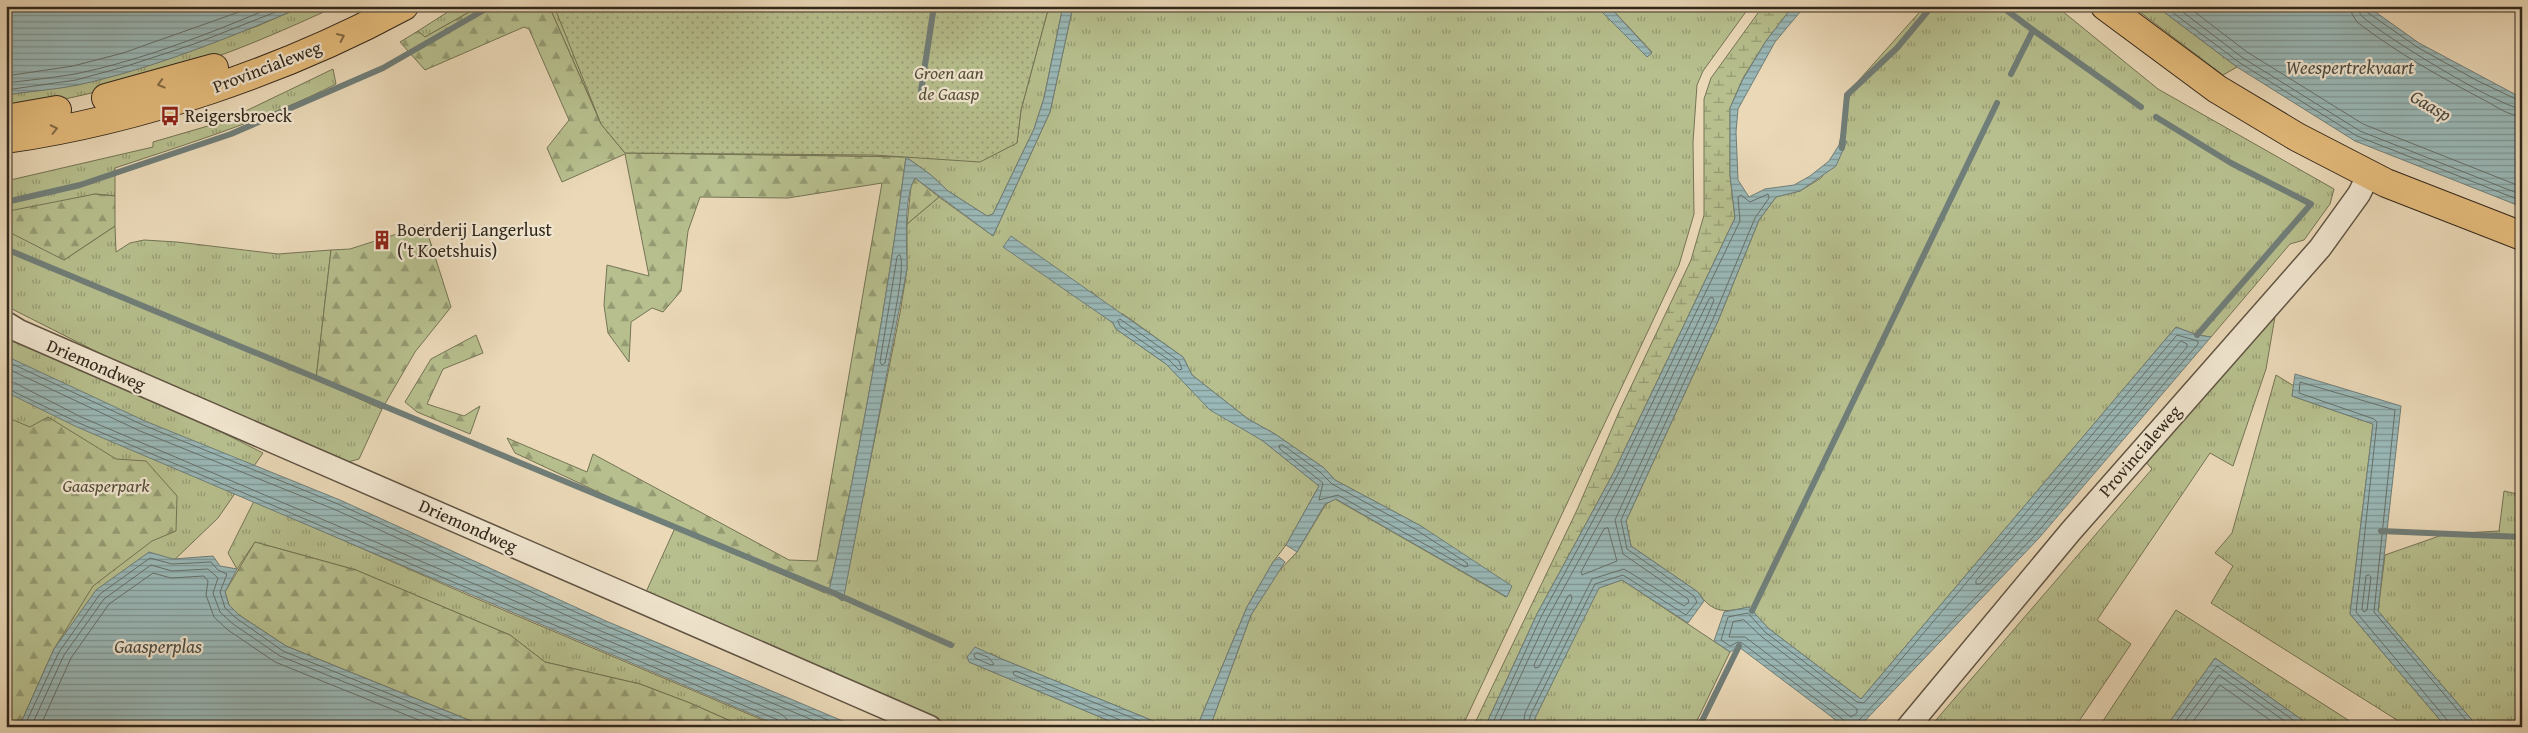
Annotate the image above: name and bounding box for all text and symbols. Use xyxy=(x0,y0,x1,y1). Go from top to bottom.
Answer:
street label: Provincialeweg xyxy=(208,33,325,100)
one-way arrow xyxy=(336,33,345,43)
water label: Weespertrekvaart xyxy=(2286,53,2415,81)
park label: Groen aan de Gaasp xyxy=(914,59,984,107)
one-way arrow xyxy=(157,78,165,88)
water label: Gaasp xyxy=(2405,82,2457,128)
place label: Reigersbroeck xyxy=(185,102,293,129)
bus stop icon: Reigersbroeck xyxy=(159,105,181,127)
one-way arrow xyxy=(50,124,59,135)
place label: Boerderij Langerlust ('t Koetshuis) xyxy=(397,216,553,264)
building icon: Boerderij Langerlust ('t Koetshuis) xyxy=(371,229,393,251)
street label: Driemondweg xyxy=(42,332,150,398)
street label: Provincialeweg xyxy=(2092,399,2187,503)
park label: Gaasperpark xyxy=(62,472,150,499)
street label: Driemondweg xyxy=(415,492,522,559)
water label: Gaasperplas xyxy=(114,632,202,660)

